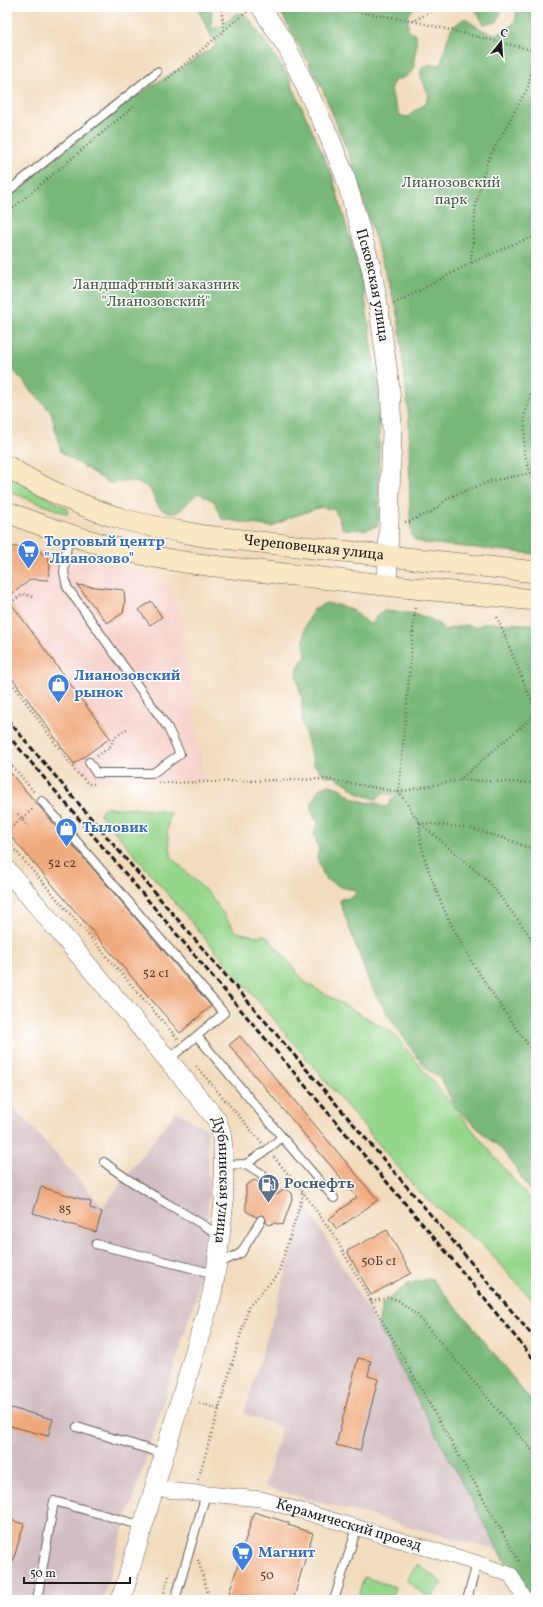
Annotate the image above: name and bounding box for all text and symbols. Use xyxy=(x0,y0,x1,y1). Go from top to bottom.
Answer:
north arrow xyxy=(481,22,521,62)
text: С xyxy=(498,26,509,42)
park label: Лианозовский парк xyxy=(402,173,500,211)
street label: Псковская улица xyxy=(350,226,394,343)
park label: Ландшафтный заказник "Лианозовский" xyxy=(72,275,240,313)
street label: Череповецкая улица xyxy=(242,530,385,566)
place label: Торговый центр "Лианозово" xyxy=(44,532,165,570)
supermarket icon: Торговый центр "Лианозово" xyxy=(15,538,41,571)
place label: Лианозовский рынок xyxy=(74,666,181,704)
shop icon: Лианозовский рынок xyxy=(45,672,71,705)
shop icon: Тыловик xyxy=(54,815,80,848)
place label: Тыловик xyxy=(82,818,148,839)
house number: 52 с2 xyxy=(48,855,76,873)
house number: 52 с1 xyxy=(143,965,169,983)
street label: Дубнинская улица xyxy=(205,1113,235,1245)
fuel station icon: Роснефть xyxy=(255,1171,281,1204)
place label: Роснефть xyxy=(284,1174,355,1195)
house number: 85 xyxy=(59,1201,71,1219)
house number: 50Б с1 xyxy=(361,1253,397,1271)
street label: Керамический проезд xyxy=(273,1494,425,1557)
supermarket icon: Магнит xyxy=(229,1540,255,1573)
place label: Магнит xyxy=(258,1543,316,1564)
scale bar xyxy=(24,1559,130,1585)
text: 50 m xyxy=(30,1566,56,1582)
house number: 50 xyxy=(260,1567,274,1585)

